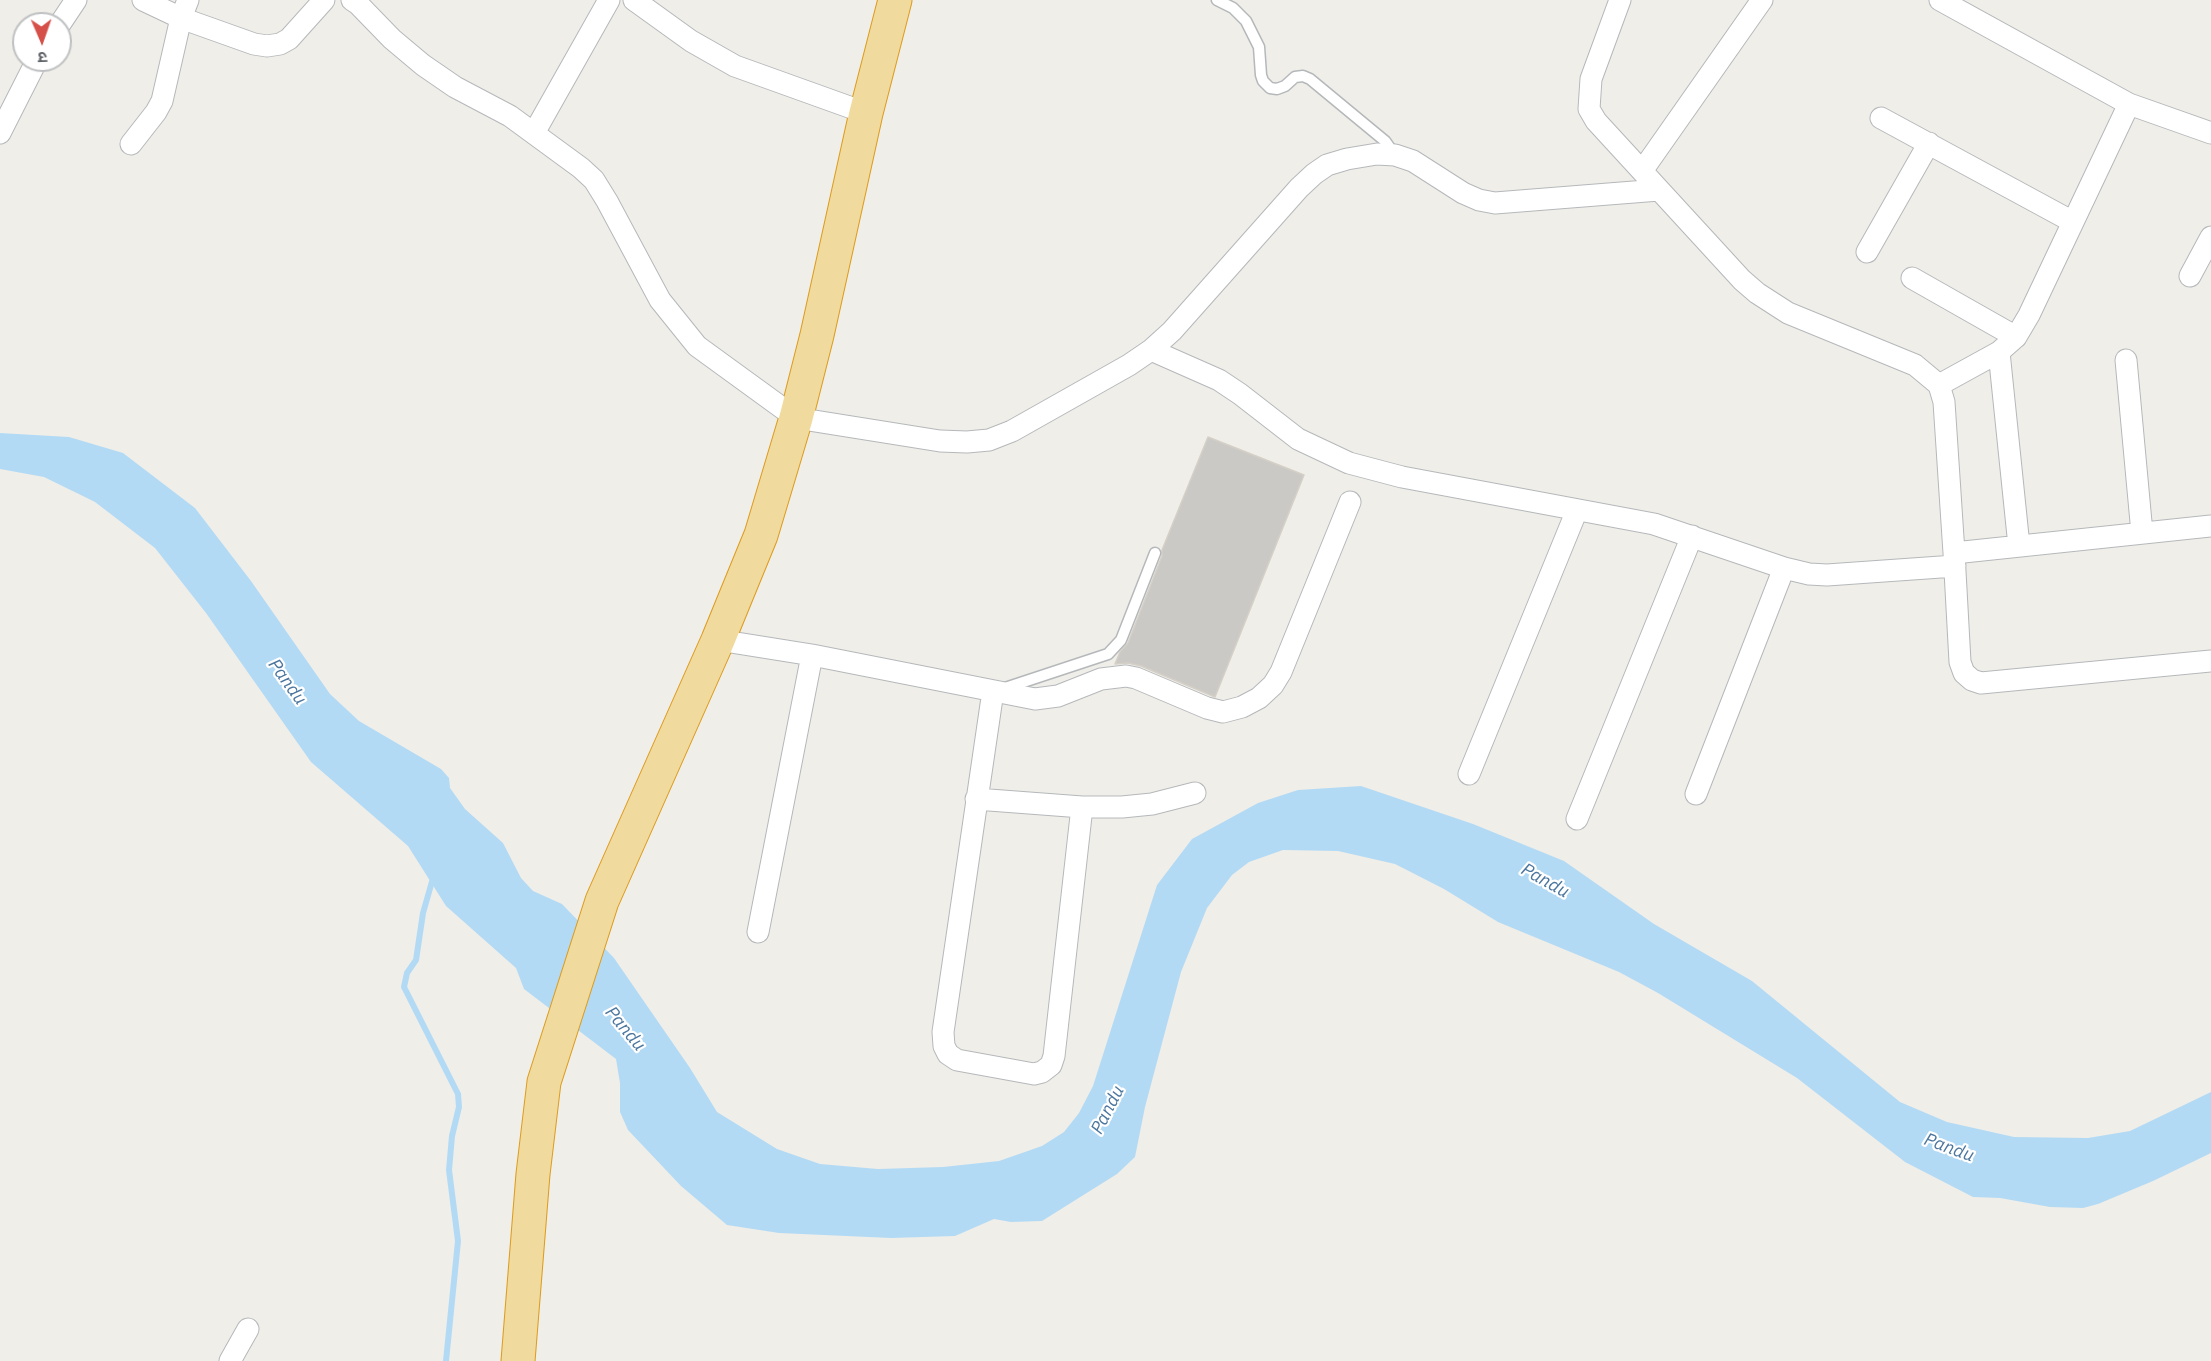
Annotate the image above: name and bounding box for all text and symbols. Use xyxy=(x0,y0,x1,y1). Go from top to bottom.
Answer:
north arrow xyxy=(12,12,72,72)
text: उ xyxy=(38,48,48,68)
water label: Pandu xyxy=(263,655,311,709)
water label: Pandu xyxy=(1517,859,1573,903)
water label: Pandu xyxy=(600,1002,650,1056)
water label: Pandu xyxy=(1087,1082,1129,1138)
water label: Pandu xyxy=(1921,1129,1977,1167)

